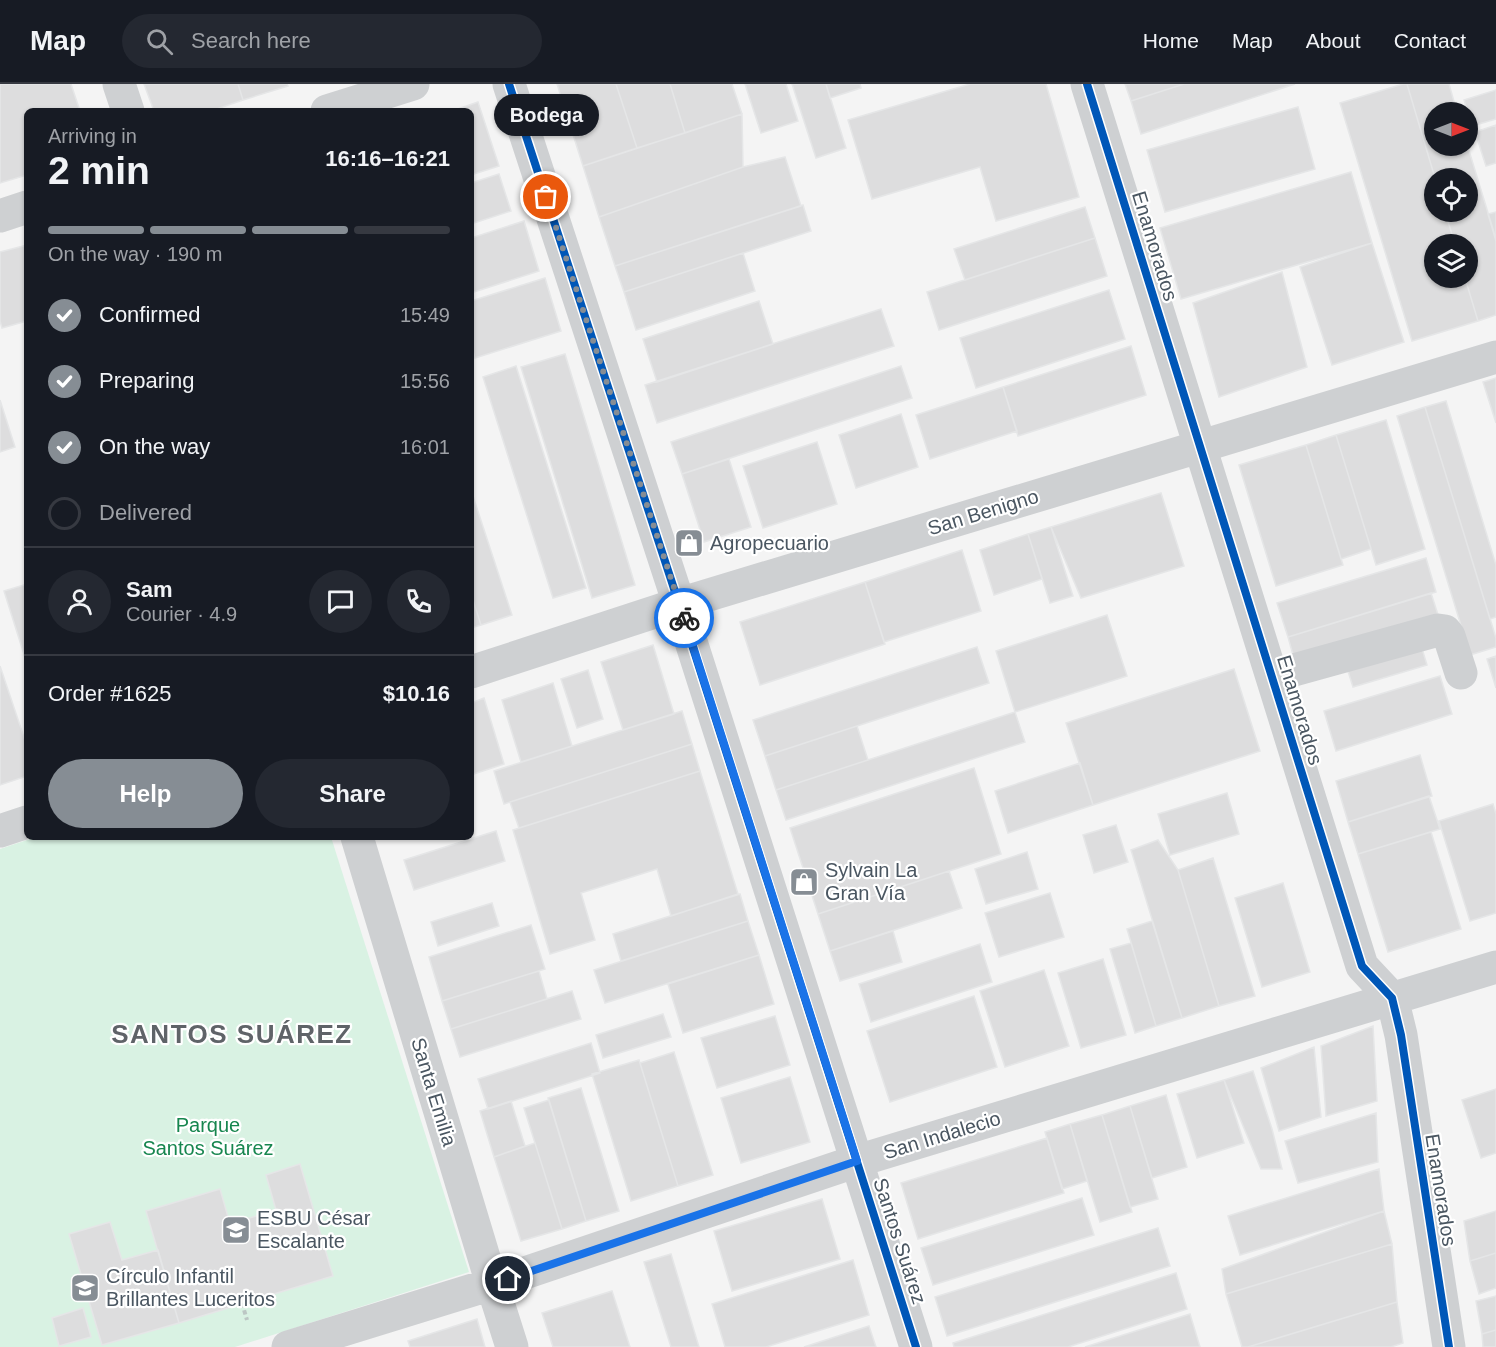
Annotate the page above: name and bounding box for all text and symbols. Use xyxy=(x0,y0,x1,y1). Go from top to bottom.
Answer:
search box xyxy=(122,14,542,68)
text: Map xyxy=(30,25,86,56)
icon: search xyxy=(143,25,176,58)
text: Search here xyxy=(191,28,311,53)
text: Home xyxy=(1143,29,1199,52)
text: Map xyxy=(1232,29,1273,52)
text: About xyxy=(1306,29,1361,52)
text: Contact xyxy=(1394,29,1466,52)
callout: Bodega xyxy=(494,95,598,137)
north arrow xyxy=(1424,102,1478,156)
map controls xyxy=(1424,102,1478,288)
text: Bodega xyxy=(510,104,583,126)
text: Arriving in xyxy=(48,125,137,147)
text: 16:16–16:21 xyxy=(325,146,450,171)
text: 2 min xyxy=(48,149,150,192)
button: locate xyxy=(1424,168,1478,222)
pin xyxy=(520,171,571,222)
icon: bag xyxy=(529,180,562,213)
street label: Enamorados xyxy=(1128,189,1182,303)
button: layers xyxy=(1424,234,1478,288)
text: On the way · 190 m xyxy=(48,243,223,265)
icon: check xyxy=(48,299,81,332)
text: Confirmed xyxy=(99,302,200,327)
text: 15:49 xyxy=(400,304,450,326)
icon: check xyxy=(48,365,81,398)
text: Preparing xyxy=(99,368,194,393)
text: 15:56 xyxy=(400,370,450,392)
icon: check xyxy=(48,431,81,464)
text: On the way xyxy=(99,434,210,459)
text: 16:01 xyxy=(400,436,450,458)
street label: San Benigno xyxy=(925,485,1041,539)
text: Delivered xyxy=(99,500,192,525)
shop icon: Agropecuario xyxy=(673,527,705,559)
place label: Agropecuario xyxy=(710,532,829,554)
button: person xyxy=(48,570,111,633)
button: chat xyxy=(309,570,372,633)
button: phone xyxy=(387,570,450,633)
text: Sam xyxy=(126,577,172,602)
courier xyxy=(654,588,714,648)
icon: bike xyxy=(668,602,701,635)
text: Courier · 4.9 xyxy=(126,603,237,625)
street label: Enamorados xyxy=(1273,653,1327,767)
text: Order #1625 xyxy=(48,681,172,706)
text: $10.16 xyxy=(383,681,450,706)
button: Help xyxy=(48,759,243,828)
button: Share xyxy=(255,759,450,828)
place label: Sylvain La Gran Vía xyxy=(825,859,918,904)
shop icon: Sylvain La Gran Vía xyxy=(788,866,820,898)
district label: SANTOS SUÁREZ xyxy=(111,1019,353,1049)
street label: Santa Emilia xyxy=(407,1035,461,1150)
street label: San Indalecio xyxy=(881,1107,1003,1163)
park label: Parque Santos Suárez xyxy=(142,1114,274,1159)
street label: Enamorados xyxy=(1421,1132,1461,1248)
street label: Santos Suárez xyxy=(869,1175,931,1307)
place label: ESBU César Escalante xyxy=(257,1207,371,1252)
school or university icon: ESBU César Escalante xyxy=(220,1214,252,1246)
pin xyxy=(482,1253,533,1304)
icon: home xyxy=(491,1262,524,1295)
place label: Círculo Infantil Brillantes Luceritos xyxy=(106,1265,275,1310)
school or university icon: Círculo Infantil Brillantes Luceritos xyxy=(69,1272,101,1304)

